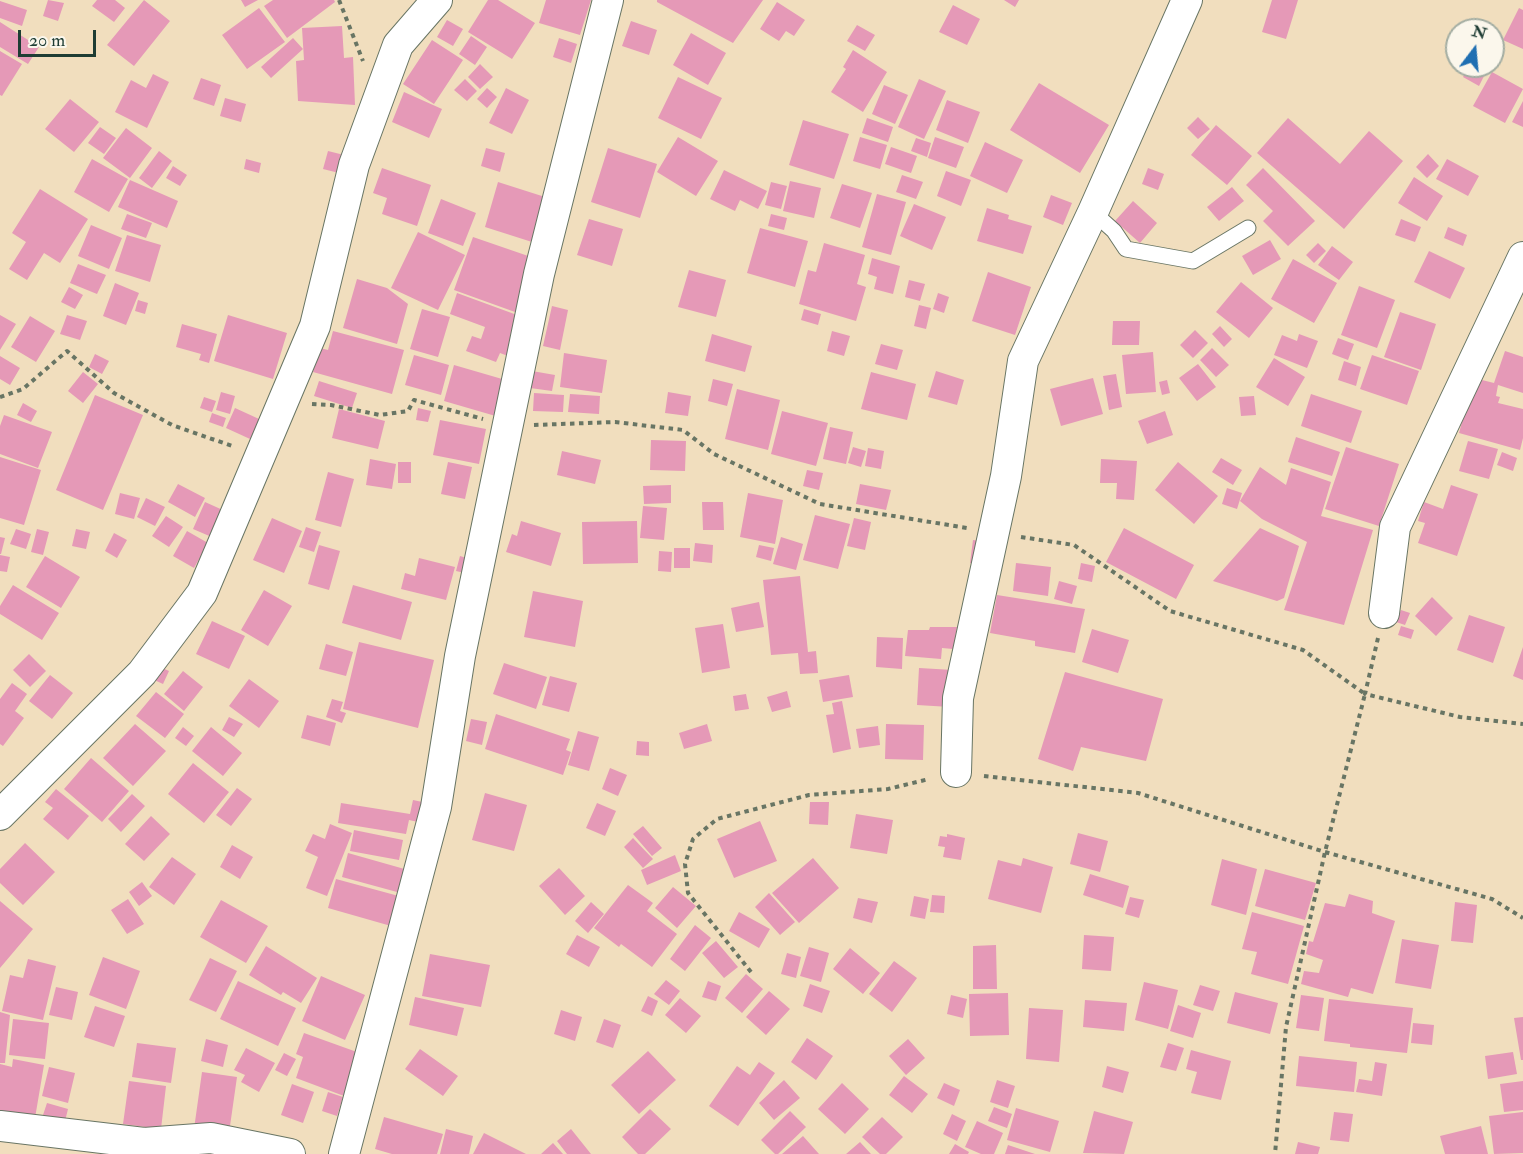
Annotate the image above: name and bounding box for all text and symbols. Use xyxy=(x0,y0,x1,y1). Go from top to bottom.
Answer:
scale bar xyxy=(21,18,99,56)
north arrow xyxy=(1445,18,1505,78)
text: N xyxy=(1470,21,1489,44)
text: 20 m xyxy=(29,29,65,52)

